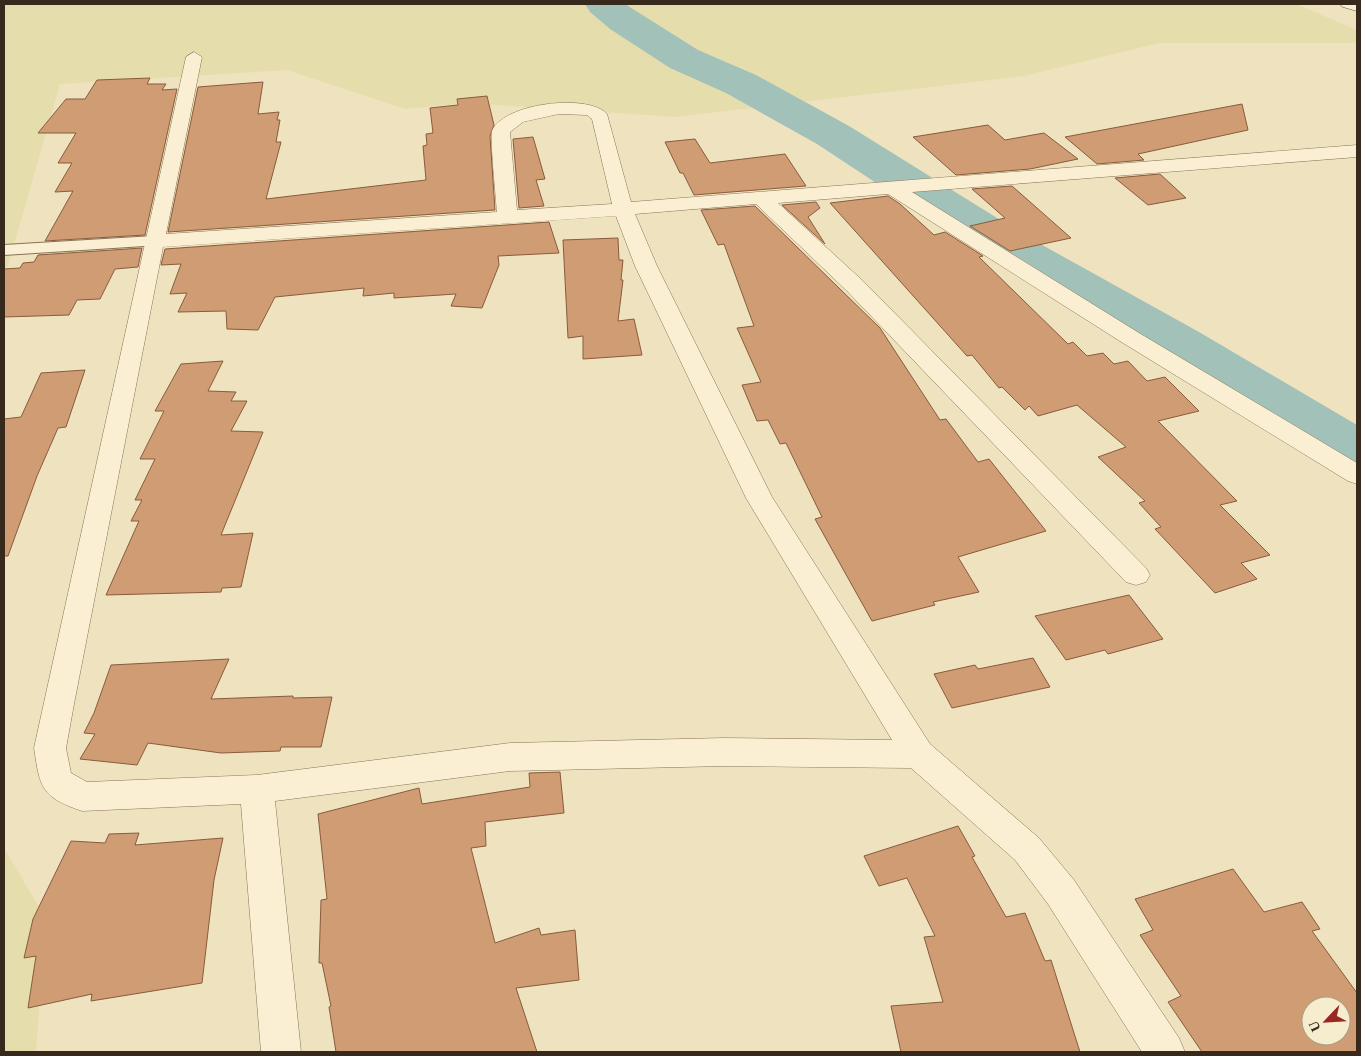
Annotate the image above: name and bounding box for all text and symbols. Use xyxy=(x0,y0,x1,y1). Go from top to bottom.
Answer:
north arrow xyxy=(1301,996,1351,1046)
text: U xyxy=(1306,1019,1324,1034)

